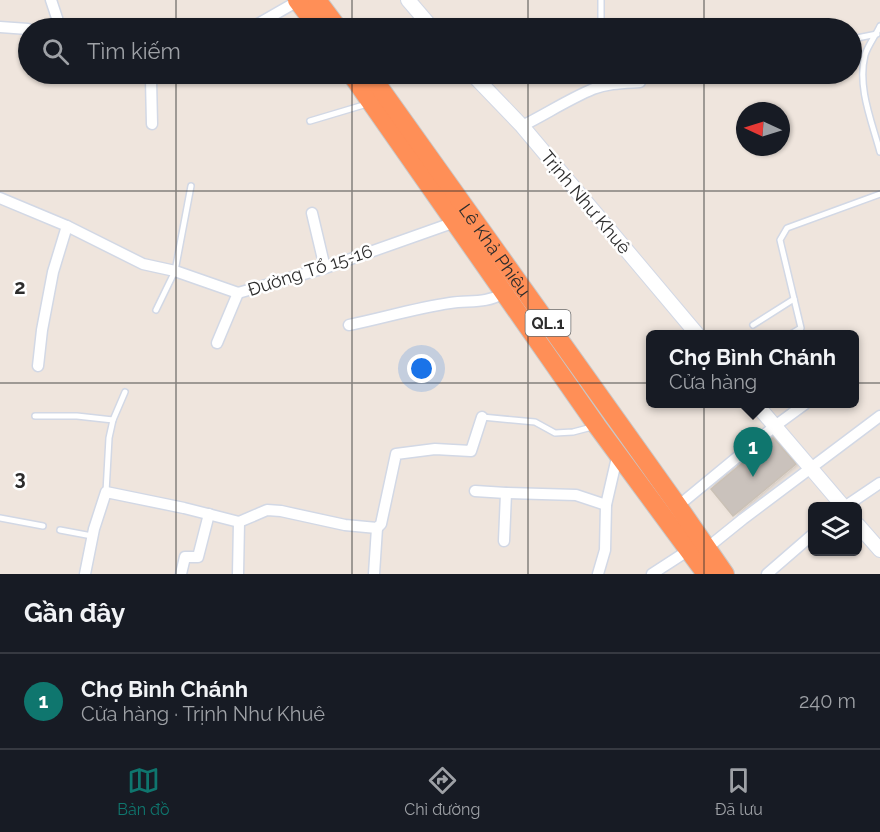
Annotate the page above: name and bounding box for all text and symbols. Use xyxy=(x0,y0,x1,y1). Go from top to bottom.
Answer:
search box xyxy=(18,18,862,84)
icon: search xyxy=(39,35,72,68)
text: Tìm kiếm xyxy=(87,38,181,64)
north arrow xyxy=(736,102,790,156)
street label: Trịnh Như Khuê xyxy=(537,146,636,258)
street label: Lê Khả Phiêu xyxy=(455,199,536,300)
street label: Đường Tổ 15-16 xyxy=(245,240,375,300)
text: 2 xyxy=(14,275,26,299)
road number: QL.1 xyxy=(526,310,570,336)
popup xyxy=(646,330,859,408)
text: Chợ Bình Chánh xyxy=(669,344,836,370)
your location xyxy=(407,354,436,383)
text: Cửa hàng xyxy=(669,370,757,394)
pin: 1 xyxy=(734,428,772,477)
text: 3 xyxy=(14,466,26,490)
map controls xyxy=(808,502,862,556)
button: layers xyxy=(808,502,862,556)
text: Gần đây xyxy=(24,598,125,628)
text: Chợ Bình Chánh xyxy=(81,676,248,702)
text: 1 xyxy=(39,689,48,713)
text: 240 m xyxy=(799,689,856,713)
text: Cửa hàng · Trịnh Như Khuê xyxy=(81,702,325,726)
tab: Bản đồ xyxy=(117,764,170,819)
tab: Chỉ đường xyxy=(404,764,480,819)
tab: Đã lưu xyxy=(715,764,763,819)

